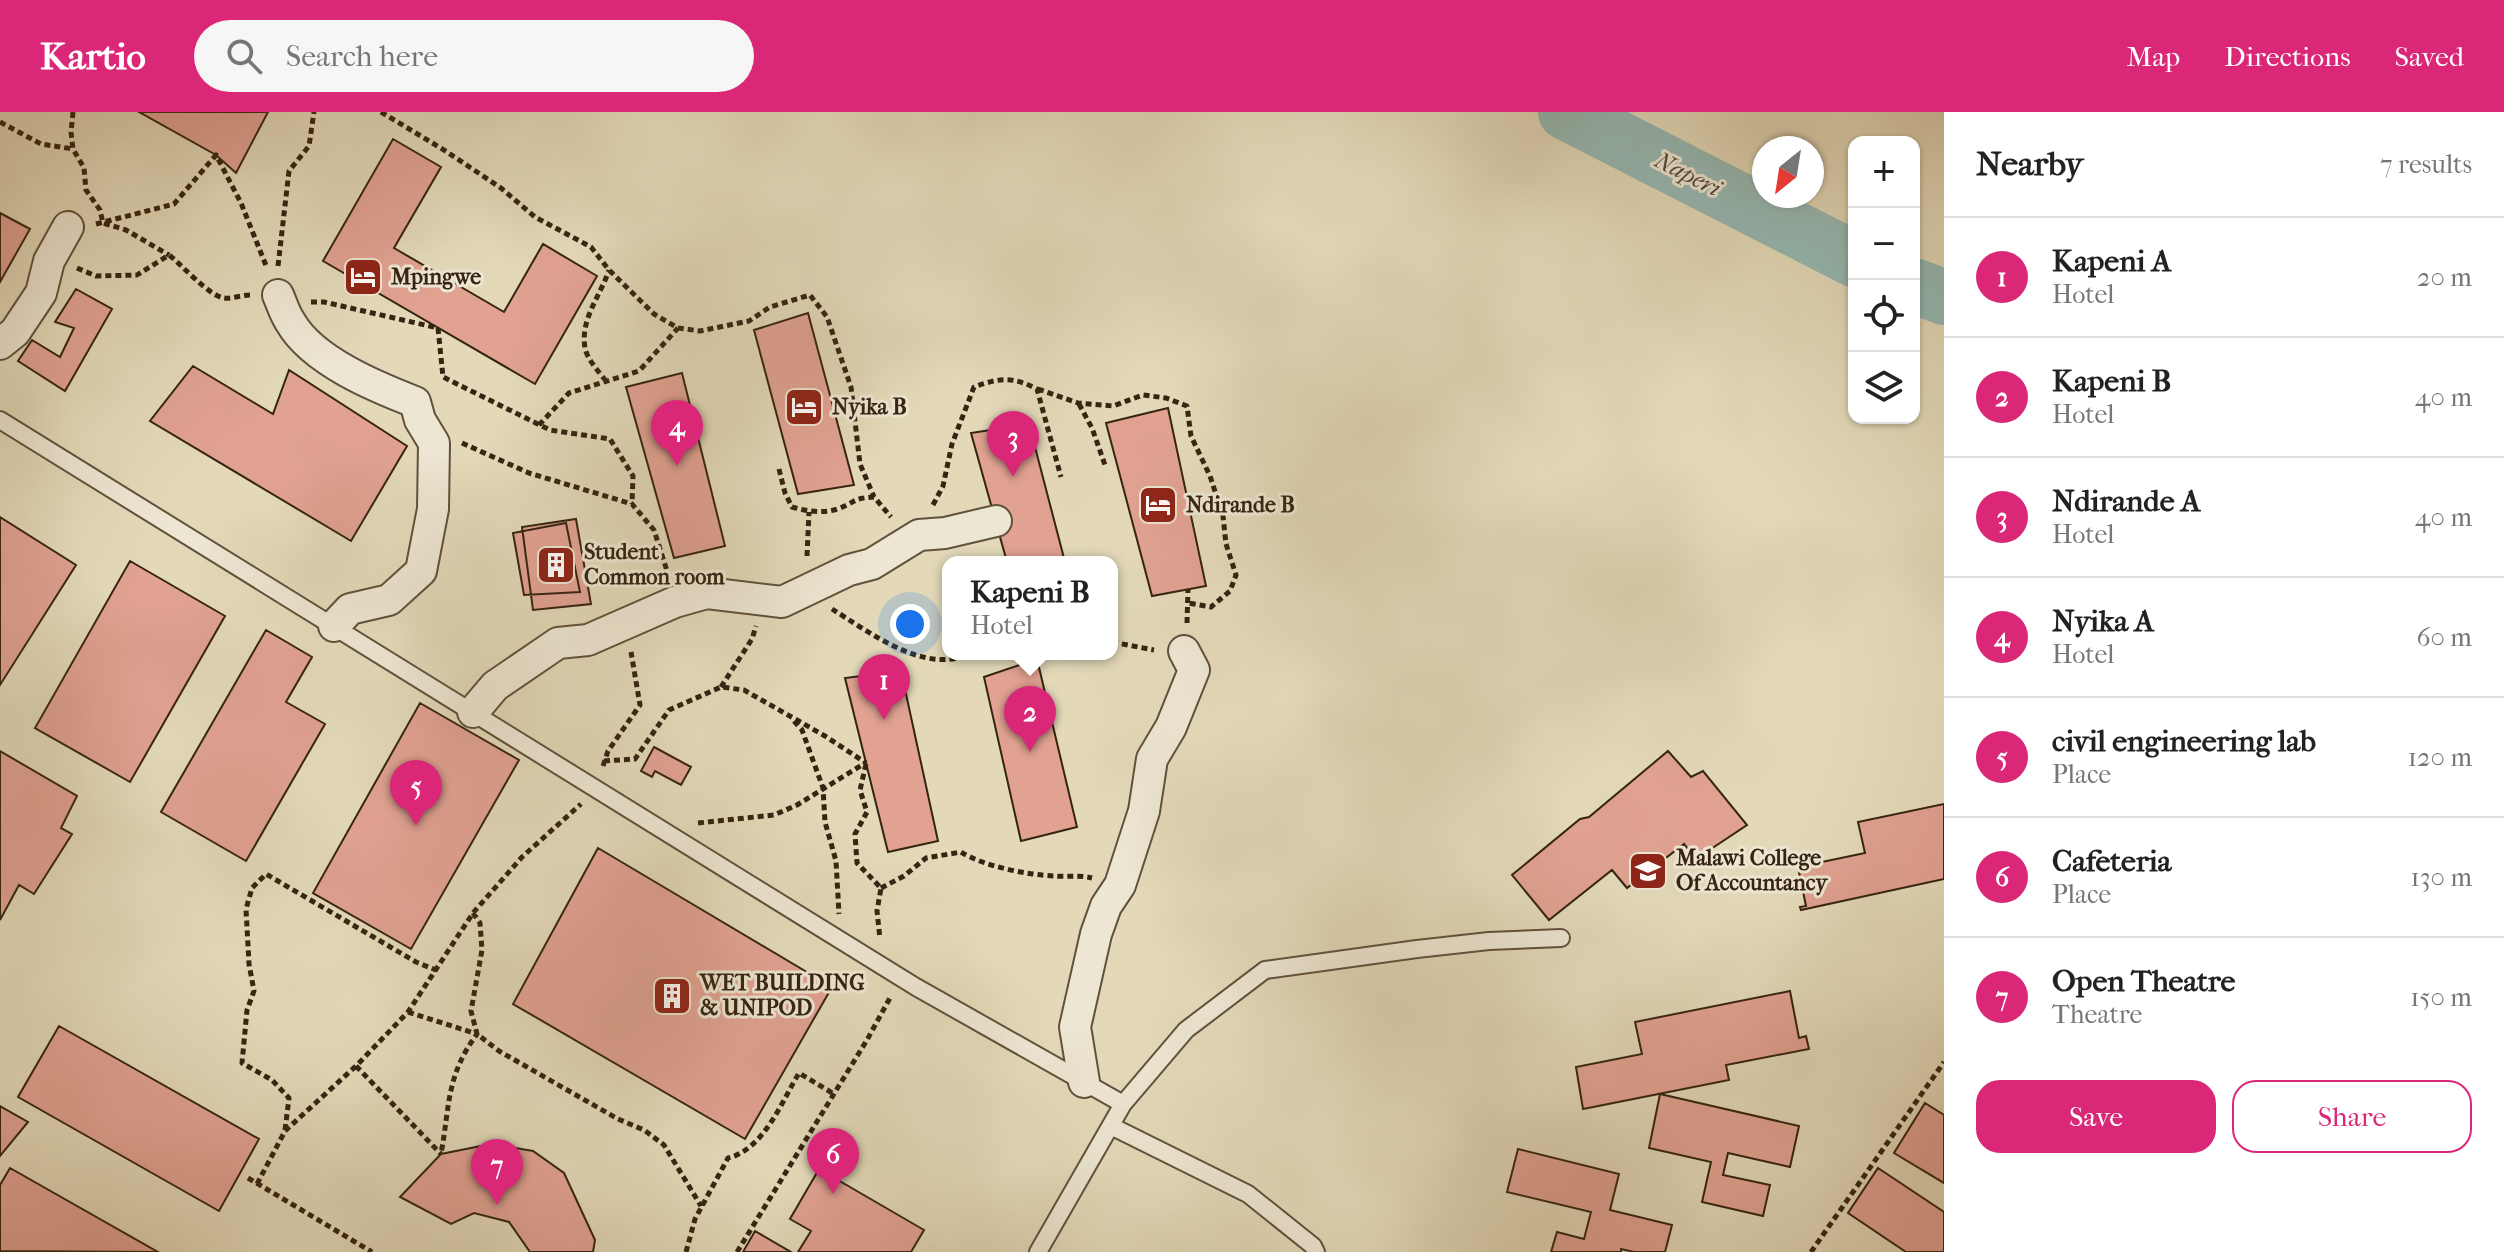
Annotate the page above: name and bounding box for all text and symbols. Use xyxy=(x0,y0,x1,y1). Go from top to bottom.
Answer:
search box xyxy=(194,20,754,92)
text: Kartio xyxy=(40,34,146,79)
icon: search xyxy=(222,34,266,78)
text: Search here xyxy=(286,39,438,74)
text: Map xyxy=(2127,40,2180,73)
text: Directions xyxy=(2224,40,2351,73)
text: Saved xyxy=(2395,40,2464,73)
north arrow xyxy=(1752,136,1824,208)
map controls xyxy=(1848,136,1920,424)
button: + xyxy=(1848,136,1920,208)
text: Nearby xyxy=(1976,144,2083,184)
water label: Naperi xyxy=(1650,145,1727,203)
text: 7 results xyxy=(2380,149,2472,180)
button: − xyxy=(1848,208,1920,280)
text: Kapeni A xyxy=(2052,244,2171,279)
hotel icon: Mpingwe xyxy=(342,256,384,298)
text: 1 xyxy=(1997,262,2007,293)
text: 20 m xyxy=(2417,262,2472,293)
place label: Mpingwe xyxy=(390,264,481,290)
text: Hotel xyxy=(2052,279,2115,310)
button: locate xyxy=(1848,280,1920,352)
button: layers xyxy=(1848,352,1920,424)
text: Kapeni B xyxy=(2052,364,2171,399)
text: 2 xyxy=(1995,382,2009,413)
text: 40 m xyxy=(2415,382,2472,413)
hotel icon: Nyika B xyxy=(783,386,825,428)
place label: Nyika B xyxy=(832,394,907,420)
text: Hotel xyxy=(2052,399,2115,430)
pin: 4 xyxy=(651,400,703,466)
pin: 3 xyxy=(987,411,1039,477)
hotel icon: Ndirande B xyxy=(1137,484,1179,526)
text: Ndirande A xyxy=(2052,484,2200,519)
place label: Ndirande B xyxy=(1186,492,1295,518)
text: 3 xyxy=(1997,502,2007,533)
text: 40 m xyxy=(2415,502,2472,533)
text: Hotel xyxy=(2052,519,2115,550)
place label: Student Common room xyxy=(584,539,725,590)
building icon: Student Common room xyxy=(535,544,577,586)
popup xyxy=(942,556,1118,660)
text: Kapeni B xyxy=(970,575,1090,610)
your location xyxy=(890,604,930,644)
text: Nyika A xyxy=(2052,604,2154,639)
text: Hotel xyxy=(970,610,1033,641)
text: 4 xyxy=(1994,622,2010,653)
text: 60 m xyxy=(2416,622,2472,653)
text: Hotel xyxy=(2052,639,2115,670)
pin: 1 xyxy=(858,654,910,720)
pin: 2 xyxy=(1004,686,1056,752)
text: civil engineering lab xyxy=(2052,724,2316,759)
text: 5 xyxy=(1996,742,2008,773)
text: 120 m xyxy=(2408,742,2472,773)
text: Place xyxy=(2052,759,2111,790)
pin: 5 xyxy=(390,760,442,826)
text: Cafeteria xyxy=(2052,844,2171,879)
place label: Malawi College Of Accountancy xyxy=(1675,845,1828,896)
school or university icon: Malawi College Of Accountancy xyxy=(1627,850,1669,892)
text: 6 xyxy=(1995,862,2009,893)
text: 130 m xyxy=(2411,862,2472,893)
text: Place xyxy=(2052,879,2111,910)
text: Open Theatre xyxy=(2052,964,2235,999)
place label: WET BUILDING & UNIPOD xyxy=(699,970,865,1021)
building icon: WET BUILDING & UNIPOD xyxy=(651,975,693,1017)
text: 7 xyxy=(1996,982,2008,1013)
text: 150 m xyxy=(2410,982,2472,1013)
text: Theatre xyxy=(2052,999,2142,1030)
button: Save xyxy=(1976,1080,2216,1153)
button: Share xyxy=(2232,1080,2472,1153)
pin: 6 xyxy=(807,1128,859,1194)
pin: 7 xyxy=(471,1139,523,1205)

